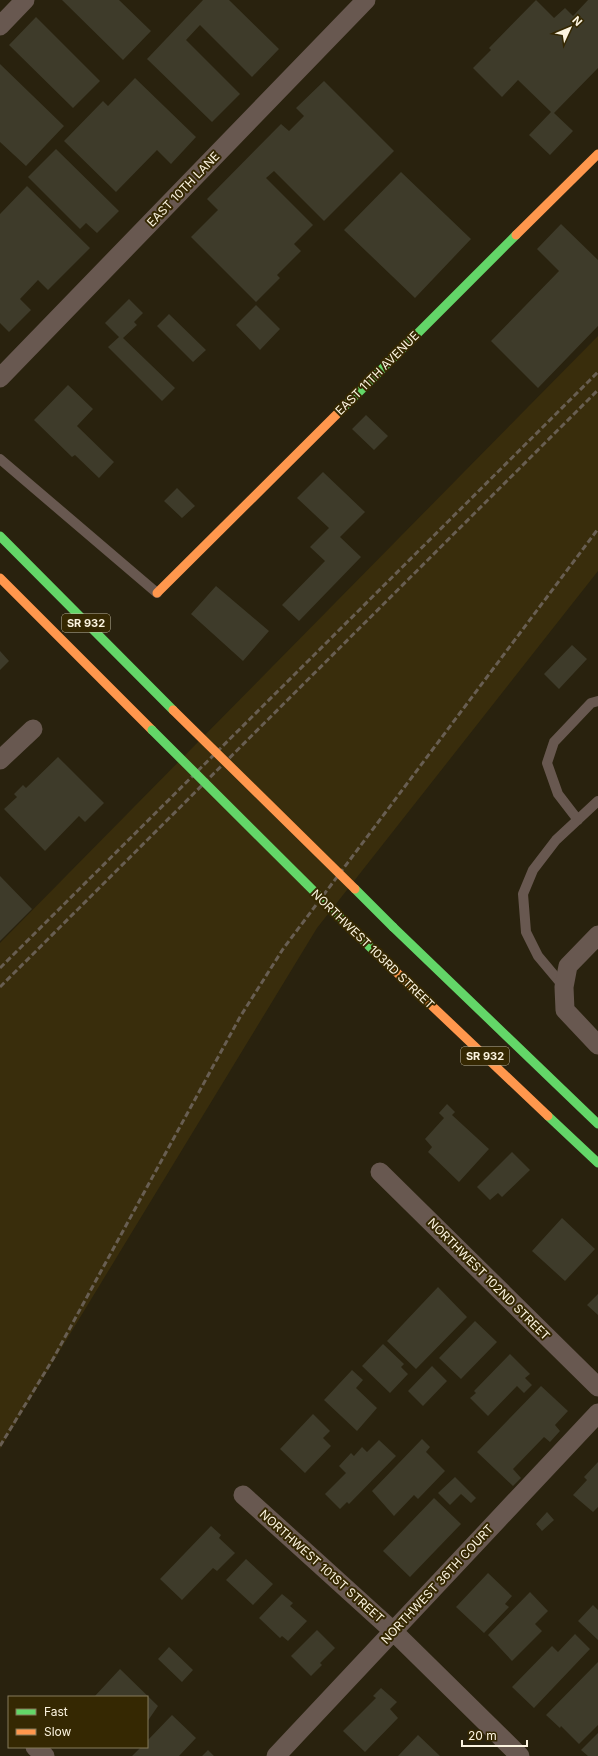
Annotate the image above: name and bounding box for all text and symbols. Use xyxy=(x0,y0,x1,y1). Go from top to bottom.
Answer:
north arrow xyxy=(550,8,590,48)
text: N xyxy=(569,13,585,29)
street label: EAST 10TH LANE xyxy=(144,148,222,230)
street label: EAST 11TH AVENUE xyxy=(332,328,422,418)
road number: SR 932 xyxy=(62,614,110,632)
street label: NORTHWEST 103RD STREET xyxy=(308,886,438,1012)
road number: SR 932 xyxy=(461,1047,509,1065)
street label: NORTHWEST 102ND STREET xyxy=(425,1215,553,1343)
street label: NORTHWEST 101ST STREET xyxy=(257,1506,387,1626)
street label: NORTHWEST 36TH COURT xyxy=(378,1521,496,1647)
legend xyxy=(8,1696,148,1748)
text: Fast xyxy=(44,1704,68,1719)
scale bar xyxy=(462,1722,527,1748)
text: Slow xyxy=(44,1724,72,1739)
text: 20 m xyxy=(468,1728,497,1743)

